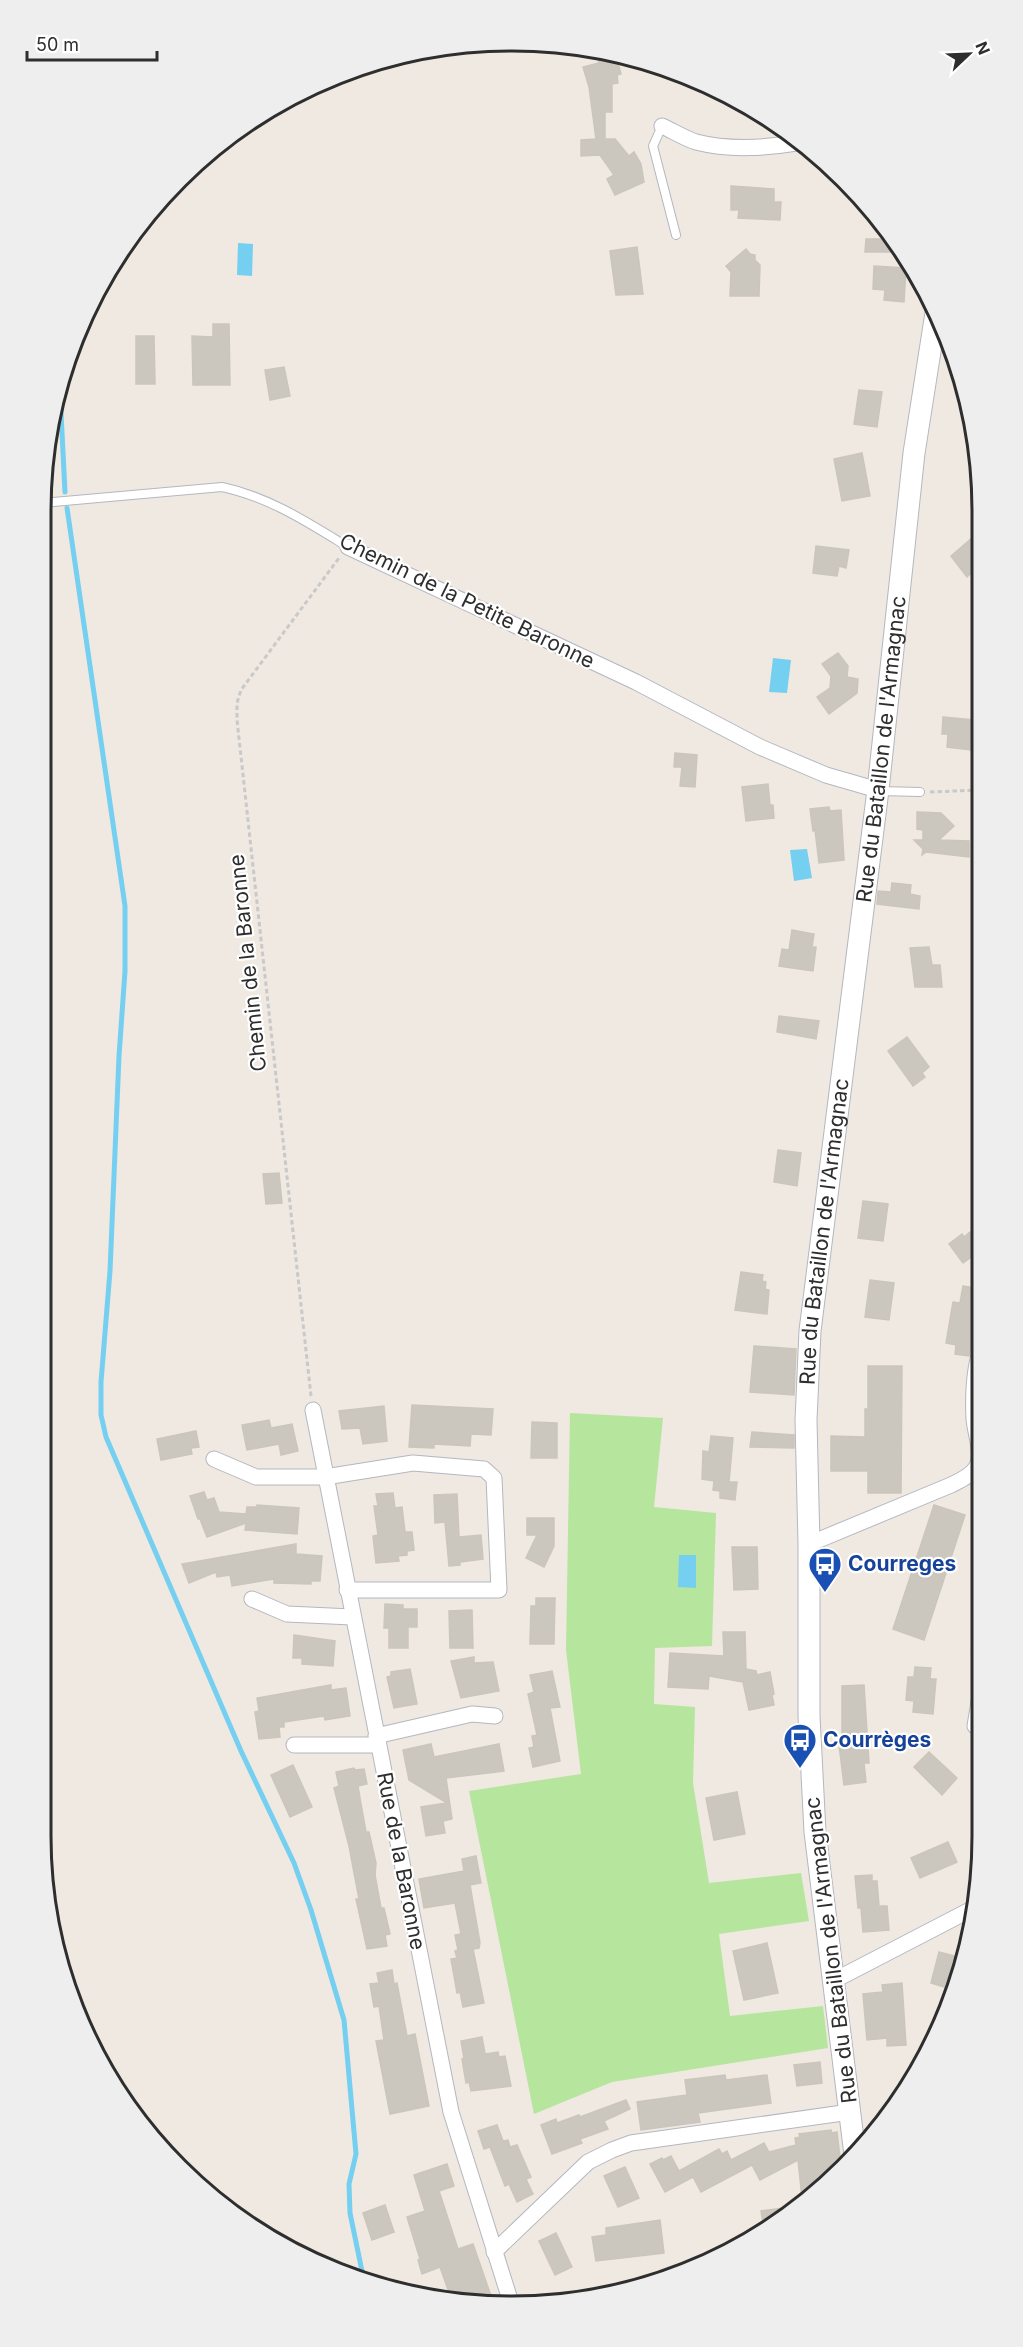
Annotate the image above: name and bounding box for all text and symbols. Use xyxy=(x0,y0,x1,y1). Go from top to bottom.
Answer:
scale bar xyxy=(27,24,158,62)
north arrow xyxy=(939,24,999,84)
text: 50 m xyxy=(36,34,79,55)
text: N xyxy=(971,39,994,58)
street label: Chemin de la Petite Baronne xyxy=(336,528,599,673)
street label: Rue du Bataillon de l'Armagnac xyxy=(851,594,911,904)
street label: Chemin de la Baronne xyxy=(224,853,271,1073)
street label: Rue du Bataillon de l'Armagnac xyxy=(795,1077,854,1386)
bus stop icon: Courreges xyxy=(807,1546,843,1593)
place label: Courreges xyxy=(848,1551,956,1576)
bus stop icon: Courrèges xyxy=(782,1722,818,1769)
place label: Courrèges xyxy=(823,1727,931,1752)
street label: Rue de la Baronne xyxy=(372,1770,431,1952)
street label: Rue du Bataillon de l'Armagnac xyxy=(799,1795,862,2105)

